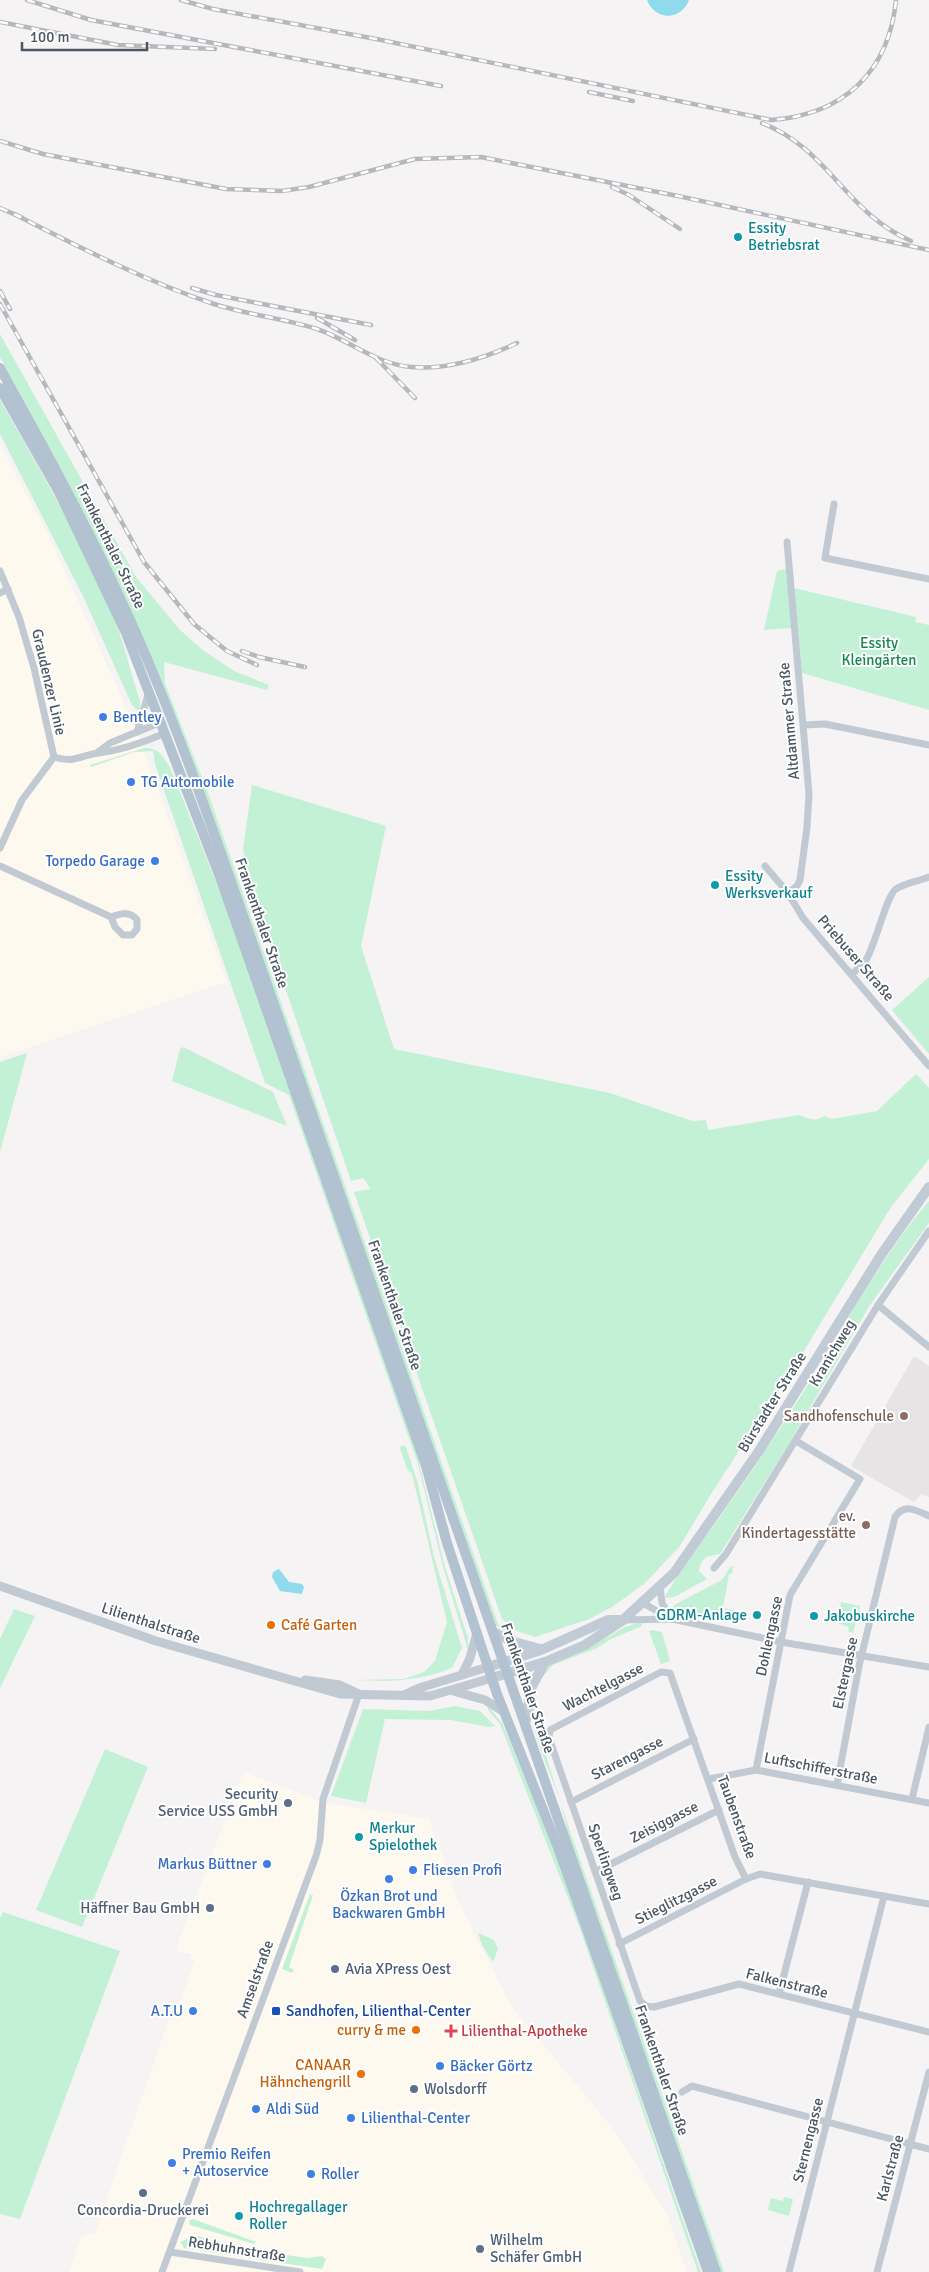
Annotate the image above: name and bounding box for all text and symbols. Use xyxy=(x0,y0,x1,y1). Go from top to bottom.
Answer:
scale bar xyxy=(22,20,148,52)
text: 100 m xyxy=(30,28,70,46)
place label: Essity Betriebsrat xyxy=(748,219,820,254)
marker: Essity Betriebsrat xyxy=(732,231,744,243)
street label: Frankenthaler Straße xyxy=(73,481,149,611)
street label: Graudenzer Linie xyxy=(28,627,70,737)
park label: Essity Kleingärten xyxy=(841,634,917,669)
street label: Altdammer Straße xyxy=(775,662,803,780)
place label: Bentley xyxy=(113,708,162,726)
marker: Bentley xyxy=(97,711,109,723)
place label: TG Automobile xyxy=(141,773,235,791)
marker: TG Automobile xyxy=(125,776,137,788)
place label: Torpedo Garage xyxy=(45,852,145,870)
marker: Torpedo Garage xyxy=(149,855,161,867)
street label: Frankenthaler Straße xyxy=(231,855,293,991)
place label: Essity Werksverkauf xyxy=(725,867,813,902)
marker: Essity Werksverkauf xyxy=(709,879,721,891)
street label: Priebuser Straße xyxy=(814,911,898,1005)
street label: Frankenthaler Straße xyxy=(364,1237,426,1373)
street label: Kranichweg xyxy=(805,1316,859,1390)
street label: Bürstadter Straße xyxy=(734,1348,810,1456)
place label: Sandhofenschule xyxy=(784,1407,894,1425)
marker: Sandhofenschule xyxy=(898,1410,910,1422)
place label: ev. Kindertagesstätte xyxy=(742,1507,856,1542)
marker: ev. Kindertagesstätte xyxy=(860,1519,872,1531)
street label: Dohlengasse xyxy=(752,1594,786,1678)
street label: Lilienthalstraße xyxy=(99,1599,203,1647)
place label: GDRM-Anlage xyxy=(657,1606,747,1624)
place label: Jakobuskirche xyxy=(824,1607,915,1625)
marker: GDRM-Anlage xyxy=(751,1609,763,1621)
marker: Jakobuskirche xyxy=(808,1610,820,1622)
place label: Café Garten xyxy=(281,1616,357,1634)
marker: Café Garten xyxy=(265,1619,277,1631)
street label: Frankenthaler Straße xyxy=(497,1620,559,1756)
street label: Elstergasse xyxy=(829,1635,861,1711)
street label: Wachtelgasse xyxy=(560,1659,646,1715)
street label: Starengasse xyxy=(588,1732,666,1784)
street label: Luftschifferstraße xyxy=(763,1748,879,1788)
street label: Taubenstraße xyxy=(714,1773,760,1861)
place label: Security Service USS GmbH xyxy=(158,1785,278,1820)
marker: Security Service USS GmbH xyxy=(282,1797,294,1809)
street label: Zeisiggasse xyxy=(627,1797,701,1847)
place label: Merkur Spielothek xyxy=(369,1819,438,1854)
street label: Sperlingweg xyxy=(584,1821,628,1903)
marker: Merkur Spielothek xyxy=(353,1831,365,1843)
place label: Markus Büttner xyxy=(157,1855,257,1873)
marker: Markus Büttner xyxy=(261,1858,273,1870)
place label: Fliesen Profi xyxy=(423,1861,502,1879)
marker: Fliesen Profi xyxy=(407,1864,419,1876)
street label: Stieglitzgasse xyxy=(632,1872,720,1928)
marker: Özkan Brot und Backwaren GmbH xyxy=(383,1873,395,1885)
place label: Özkan Brot und Backwaren GmbH xyxy=(332,1887,446,1922)
place label: Häffner Bau GmbH xyxy=(80,1899,200,1917)
marker: Häffner Bau GmbH xyxy=(204,1902,216,1914)
street label: Amselstraße xyxy=(233,1938,277,2020)
place label: Avia XPress Oest xyxy=(345,1960,451,1978)
marker: Avia XPress Oest xyxy=(329,1963,341,1975)
street label: Falkenstraße xyxy=(744,1964,830,2002)
place label: A.T.U xyxy=(151,2002,183,2020)
place label: Sandhofen, Lilienthal-Center xyxy=(286,2002,471,2020)
street label: Frankenthaler Straße xyxy=(631,2002,693,2138)
marker: A.T.U xyxy=(187,2005,199,2017)
marker: Sandhofen, Lilienthal-Center xyxy=(270,2005,282,2017)
place label: curry & me xyxy=(337,2021,406,2039)
place label: Lilienthal-Apotheke xyxy=(461,2022,588,2040)
marker: curry & me xyxy=(410,2024,422,2036)
marker: Lilienthal-Apotheke xyxy=(445,2025,457,2037)
place label: CANAAR Hähnchengrill xyxy=(260,2056,351,2091)
place label: Bäcker Görtz xyxy=(450,2057,533,2075)
marker: Bäcker Görtz xyxy=(434,2060,446,2072)
marker: CANAAR Hähnchengrill xyxy=(355,2068,367,2080)
place label: Wolsdorff xyxy=(424,2080,488,2098)
marker: Wolsdorff xyxy=(408,2083,420,2095)
street label: Sternengasse xyxy=(789,2096,827,2184)
place label: Aldi Süd xyxy=(266,2100,319,2118)
marker: Aldi Süd xyxy=(250,2103,262,2115)
place label: Lilienthal-Center xyxy=(361,2109,470,2127)
marker: Lilienthal-Center xyxy=(345,2112,357,2124)
street label: Karlstraße xyxy=(872,2133,908,2203)
place label: Premio Reifen + Autoservice xyxy=(182,2145,271,2180)
marker: Premio Reifen + Autoservice xyxy=(166,2157,178,2169)
place label: Roller xyxy=(321,2165,360,2183)
marker: Roller xyxy=(305,2168,317,2180)
marker: Concordia-Druckerei xyxy=(137,2187,149,2199)
place label: Hochregallager Roller xyxy=(249,2198,348,2233)
place label: Concordia-Druckerei xyxy=(77,2201,209,2219)
marker: Hochregallager Roller xyxy=(233,2210,245,2222)
place label: Wilhelm Schäfer GmbH xyxy=(490,2231,582,2266)
street label: Rebhuhnstraße xyxy=(187,2232,287,2266)
marker: Wilhelm Schäfer GmbH xyxy=(474,2243,486,2255)

